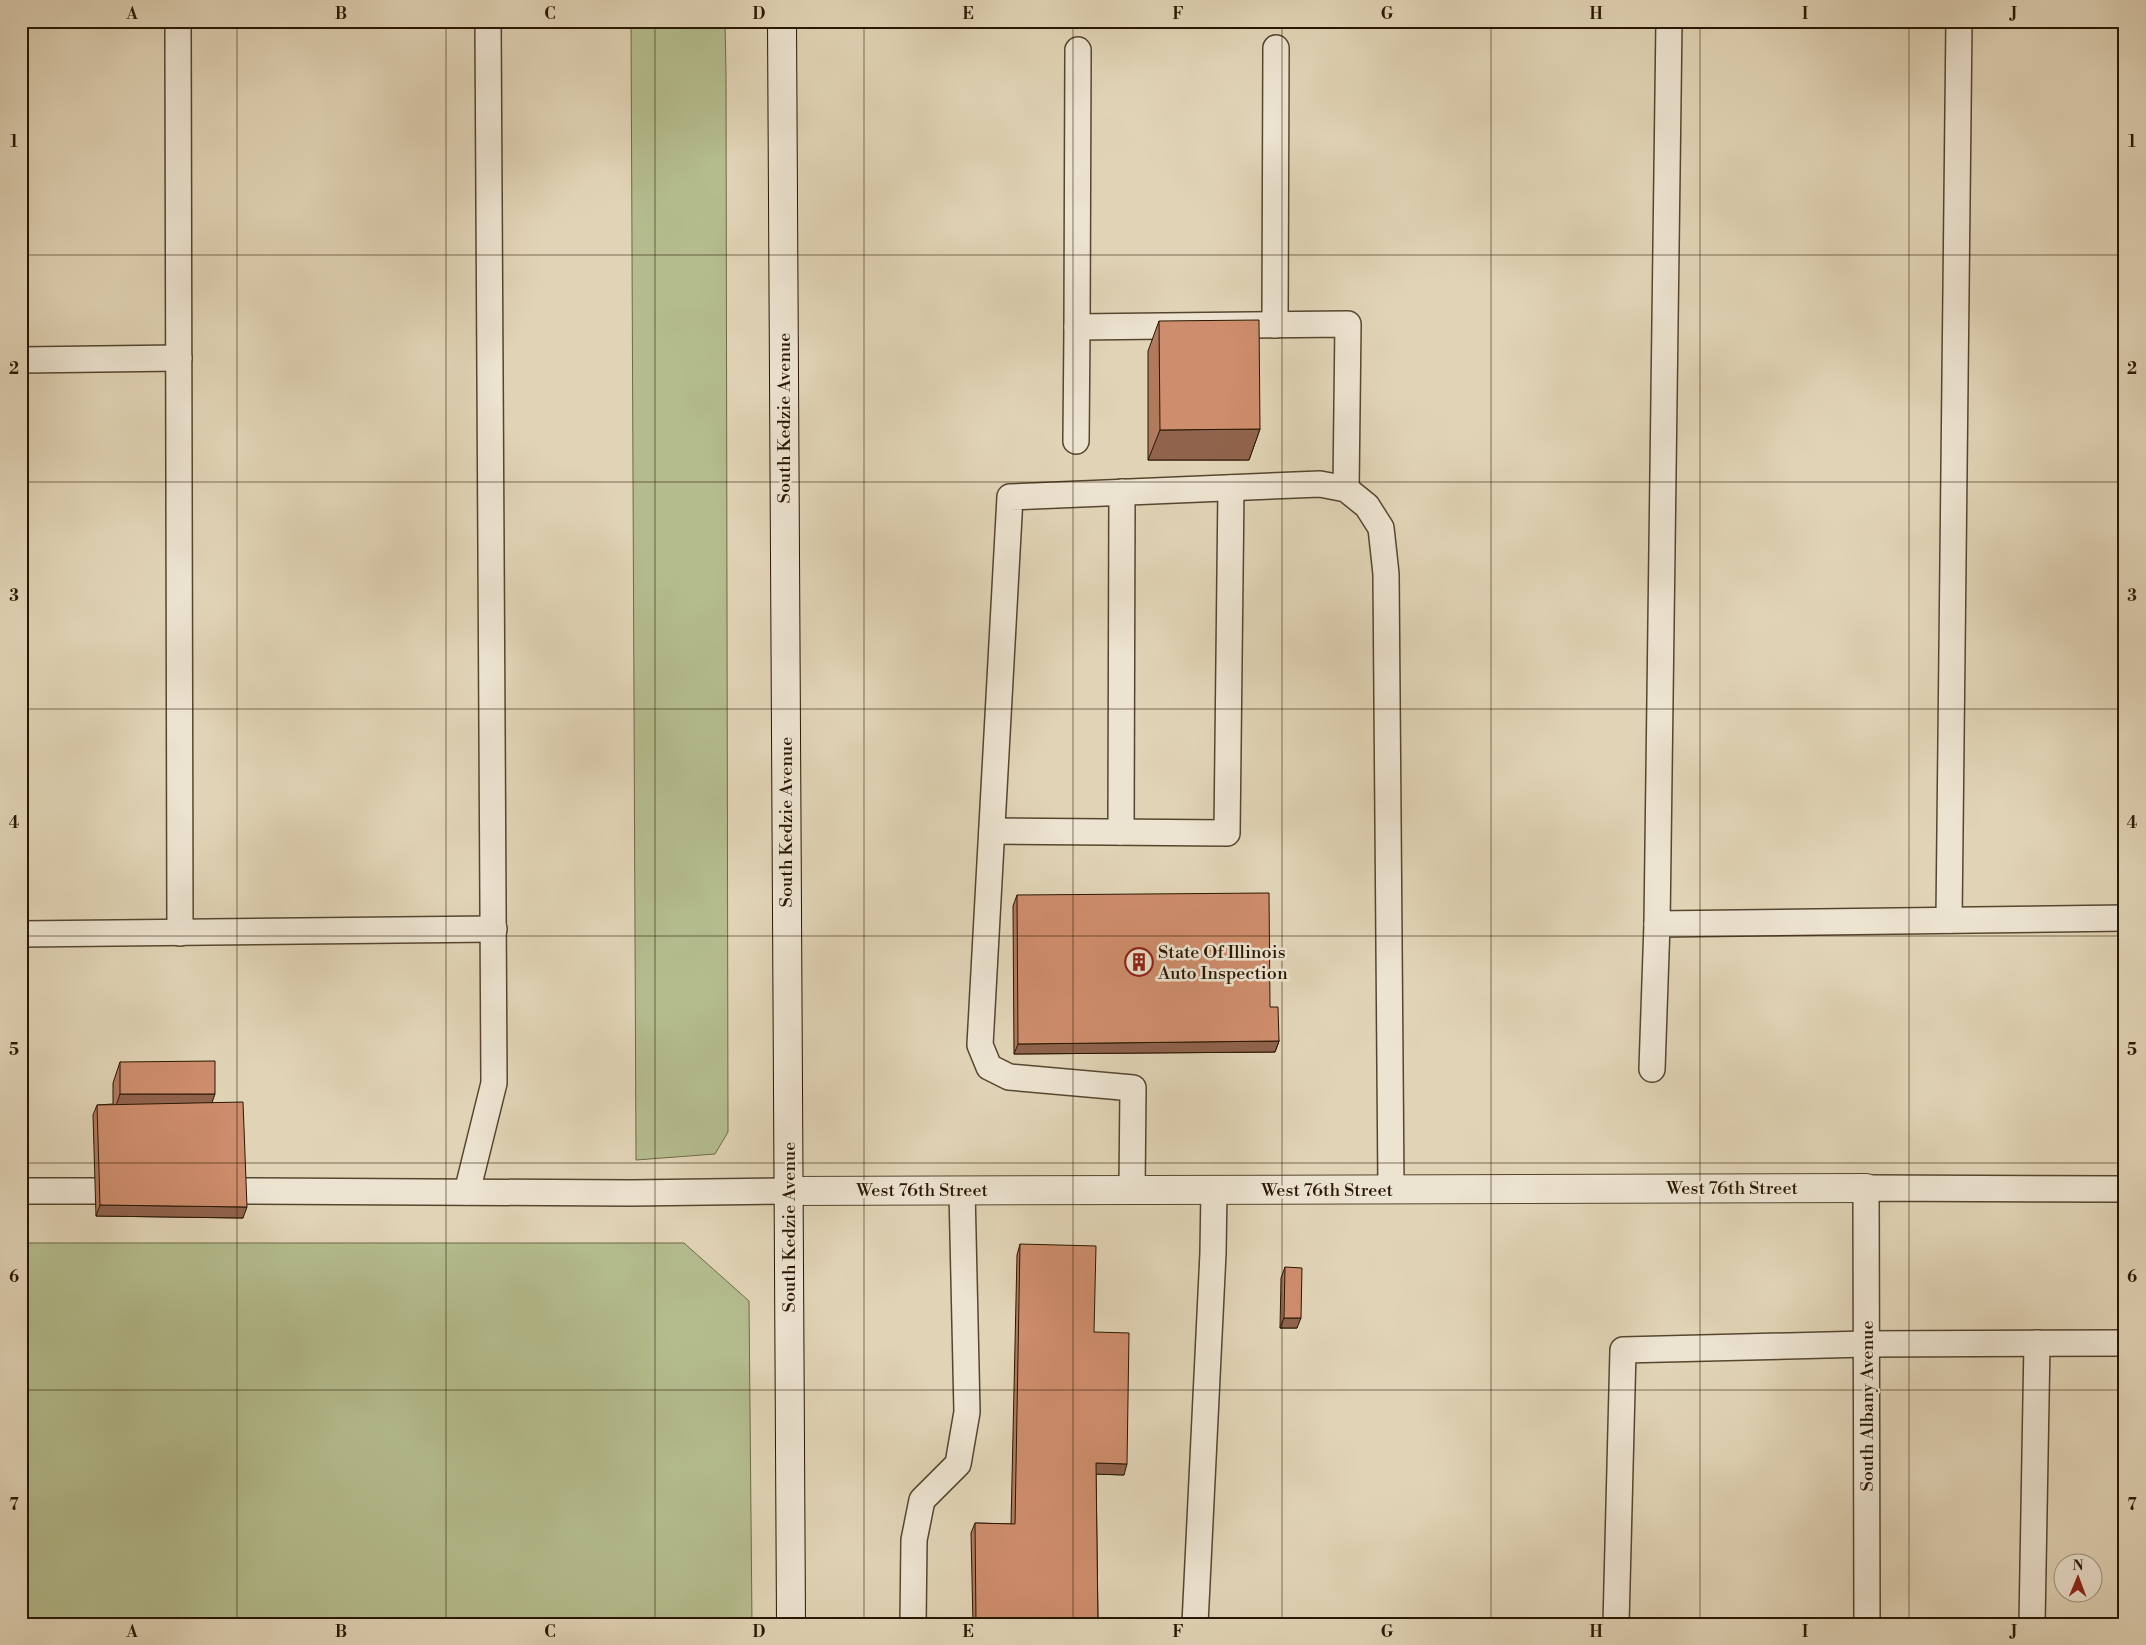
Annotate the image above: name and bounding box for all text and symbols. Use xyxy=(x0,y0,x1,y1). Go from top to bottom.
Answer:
text: A xyxy=(125,4,138,24)
text: B xyxy=(335,4,347,24)
text: C xyxy=(544,4,556,24)
text: D xyxy=(753,4,766,24)
text: E xyxy=(962,4,974,24)
text: F xyxy=(1172,4,1184,24)
text: G xyxy=(1381,4,1394,24)
text: H xyxy=(1589,4,1603,24)
text: I xyxy=(1802,4,1808,24)
text: J xyxy=(2009,4,2017,24)
text: 1 xyxy=(10,132,18,152)
text: 1 xyxy=(2128,132,2136,152)
street label: South Kedzie Avenue xyxy=(773,333,796,503)
text: 2 xyxy=(9,359,19,379)
text: 2 xyxy=(2127,359,2137,379)
text: 3 xyxy=(9,586,19,606)
text: 3 xyxy=(2127,586,2137,606)
street label: South Kedzie Avenue xyxy=(775,737,798,907)
text: 4 xyxy=(9,813,20,833)
text: 4 xyxy=(2127,813,2138,833)
place label: State Of Illinois Auto Inspection xyxy=(1157,941,1288,985)
building icon: State Of Illinois Auto Inspection xyxy=(1124,947,1154,977)
text: 5 xyxy=(9,1040,19,1060)
text: 5 xyxy=(2127,1040,2137,1060)
street label: South Kedzie Avenue xyxy=(778,1142,801,1312)
street label: West 76th Street xyxy=(1665,1177,1798,1200)
street label: West 76th Street xyxy=(855,1179,988,1202)
street label: West 76th Street xyxy=(1260,1179,1393,1202)
text: 6 xyxy=(9,1267,19,1287)
text: 6 xyxy=(2127,1267,2137,1287)
street label: South Albany Avenue xyxy=(1856,1320,1879,1492)
text: 7 xyxy=(9,1495,19,1515)
text: 7 xyxy=(2127,1495,2137,1515)
north arrow xyxy=(2054,1552,2104,1602)
text: N xyxy=(2073,1557,2084,1575)
text: A xyxy=(125,1622,138,1642)
text: B xyxy=(335,1622,347,1642)
text: C xyxy=(544,1622,556,1642)
text: D xyxy=(753,1622,766,1642)
text: E xyxy=(962,1622,974,1642)
text: F xyxy=(1172,1622,1184,1642)
text: G xyxy=(1381,1622,1394,1642)
text: H xyxy=(1589,1622,1603,1642)
text: I xyxy=(1802,1622,1808,1642)
text: J xyxy=(2009,1622,2017,1642)

